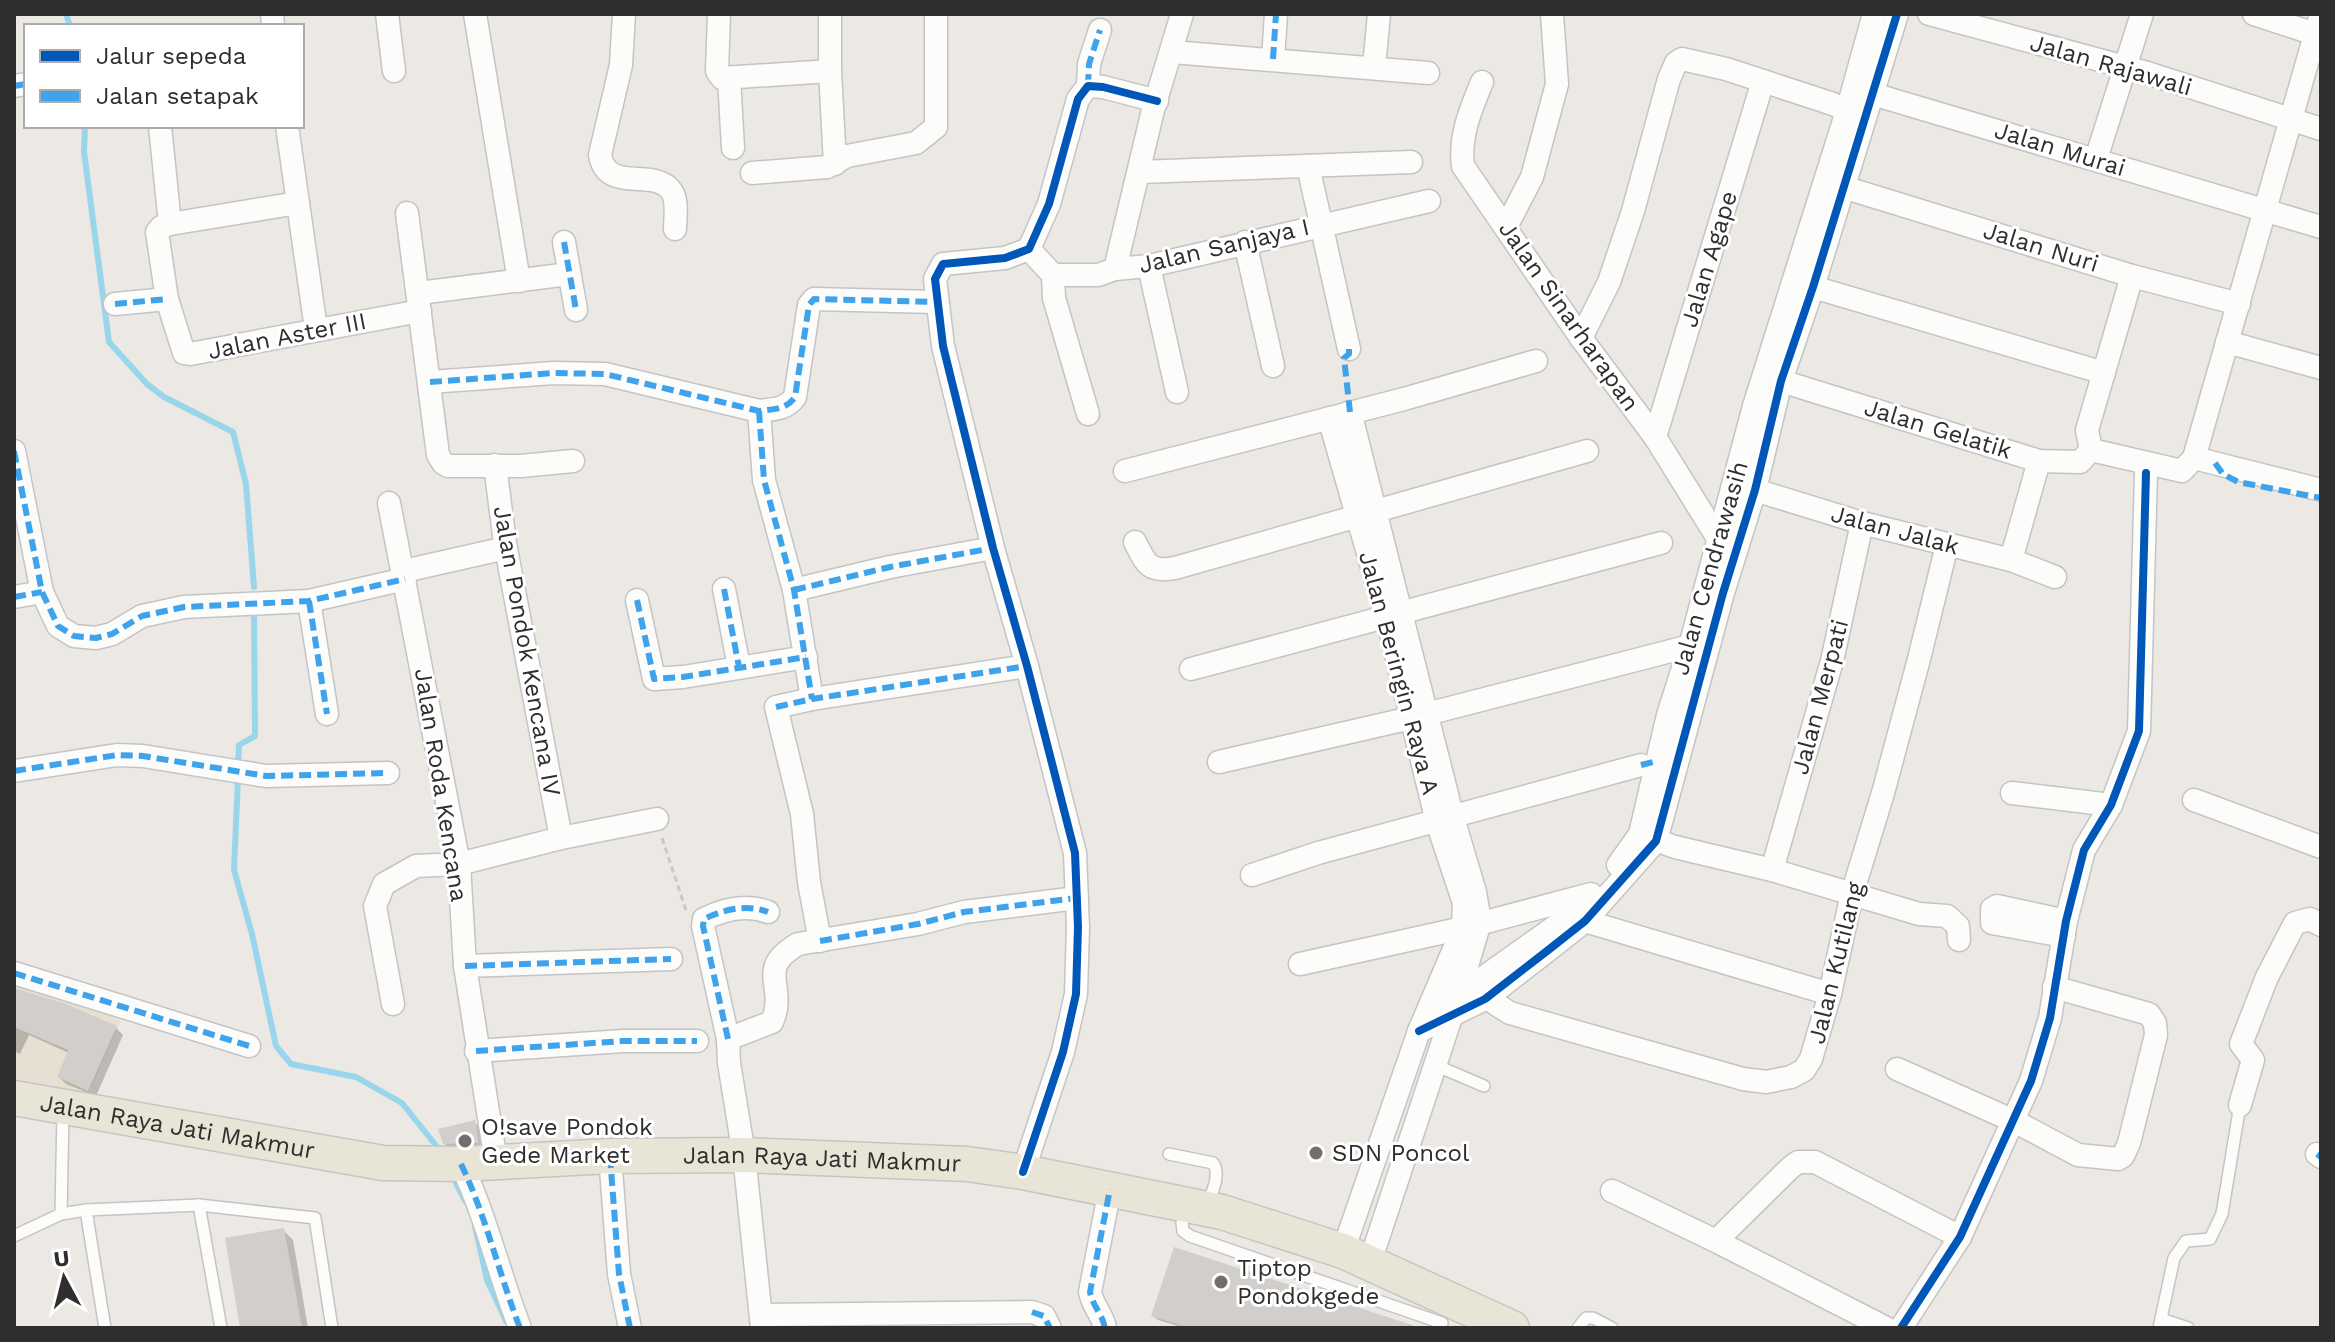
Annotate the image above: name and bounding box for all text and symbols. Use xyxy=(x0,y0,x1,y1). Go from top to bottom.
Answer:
legend xyxy=(24,24,304,128)
street label: Jalan Rajawali xyxy=(2027,29,2195,101)
text: Jalur sepeda xyxy=(96,42,246,70)
text: Jalan setapak xyxy=(96,82,259,110)
street label: Jalan Murai xyxy=(1991,116,2129,182)
street label: Jalan Agape xyxy=(1675,188,1743,330)
street label: Jalan Sanjaya I xyxy=(1136,213,1312,279)
street label: Jalan Sinarharapan xyxy=(1493,216,1645,416)
street label: Jalan Nuri xyxy=(1980,216,2102,278)
street label: Jalan Aster III xyxy=(205,307,369,365)
street label: Jalan Gelatik xyxy=(1861,393,2015,465)
street label: Jalan Cendrawasih xyxy=(1666,458,1754,678)
street label: Jalan Jalak xyxy=(1828,499,1962,561)
street label: Jalan Pondok Kencana IV xyxy=(488,504,566,798)
street label: Jalan Beringin Raya A xyxy=(1353,548,1445,798)
street label: Jalan Merpati xyxy=(1786,616,1854,778)
street label: Jalan Roda Kencana xyxy=(409,666,473,904)
street label: Jalan Kutilang xyxy=(1802,879,1870,1047)
street label: Jalan Raya Jati Makmur xyxy=(38,1089,317,1165)
place label: O!save Pondok Gede Market xyxy=(481,1113,653,1169)
marker: O!save Pondok Gede Market xyxy=(456,1132,474,1150)
place label: SDN Poncol xyxy=(1332,1139,1470,1167)
street label: Jalan Raya Jati Makmur xyxy=(683,1141,962,1178)
marker: SDN Poncol xyxy=(1307,1144,1325,1162)
north arrow xyxy=(24,1238,104,1318)
text: U xyxy=(52,1245,71,1272)
place label: Tiptop Pondokgede xyxy=(1237,1254,1379,1310)
marker: Tiptop Pondokgede xyxy=(1212,1273,1230,1291)

